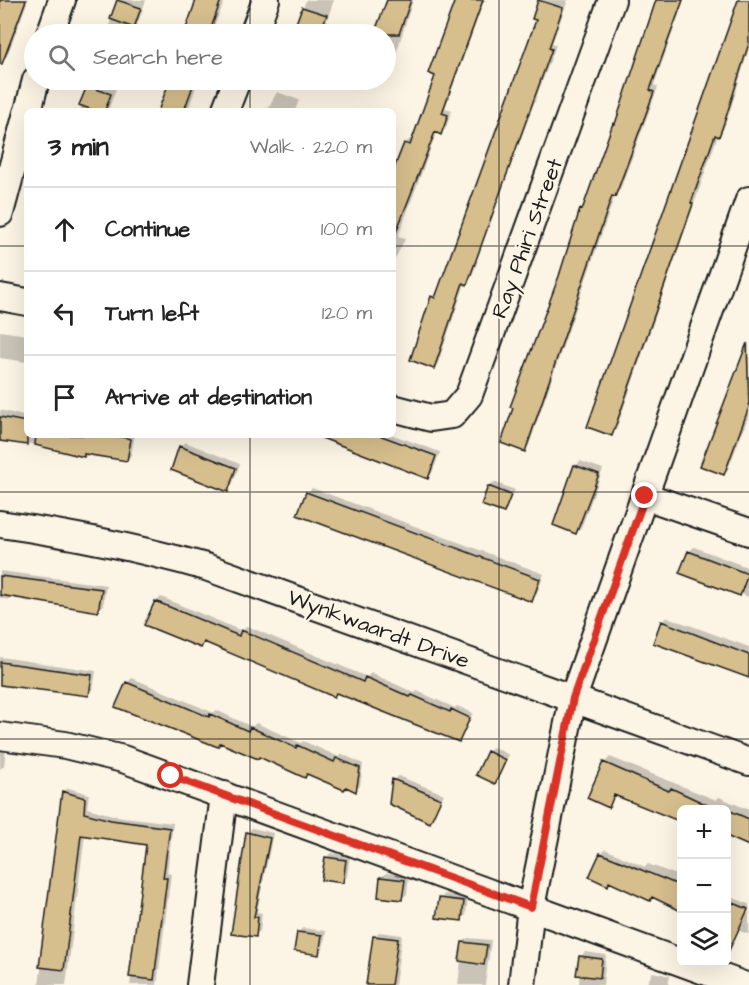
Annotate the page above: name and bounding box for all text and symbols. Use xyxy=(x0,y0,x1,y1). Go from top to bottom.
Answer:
search box xyxy=(24,24,396,90)
icon: search xyxy=(45,41,78,74)
text: Search here xyxy=(93,42,223,73)
text: 3 min xyxy=(48,129,109,165)
text: Walk · 220 m xyxy=(250,133,372,161)
street label: Ray Phiri Street xyxy=(484,154,572,323)
icon: ahead xyxy=(48,213,81,246)
text: Continue xyxy=(105,214,190,245)
text: 100 m xyxy=(321,215,372,243)
icon: left xyxy=(48,297,81,330)
text: Turn left xyxy=(105,298,199,329)
text: 120 m xyxy=(322,299,372,327)
icon: arrive xyxy=(48,381,81,414)
text: Arrive at destination xyxy=(105,382,312,413)
route end xyxy=(631,482,657,508)
street label: Wynkwaardt Drive xyxy=(283,582,474,678)
route start xyxy=(157,762,183,788)
map controls xyxy=(677,805,731,967)
button: + xyxy=(677,805,731,859)
button: − xyxy=(677,859,731,913)
button: layers xyxy=(677,913,731,967)

